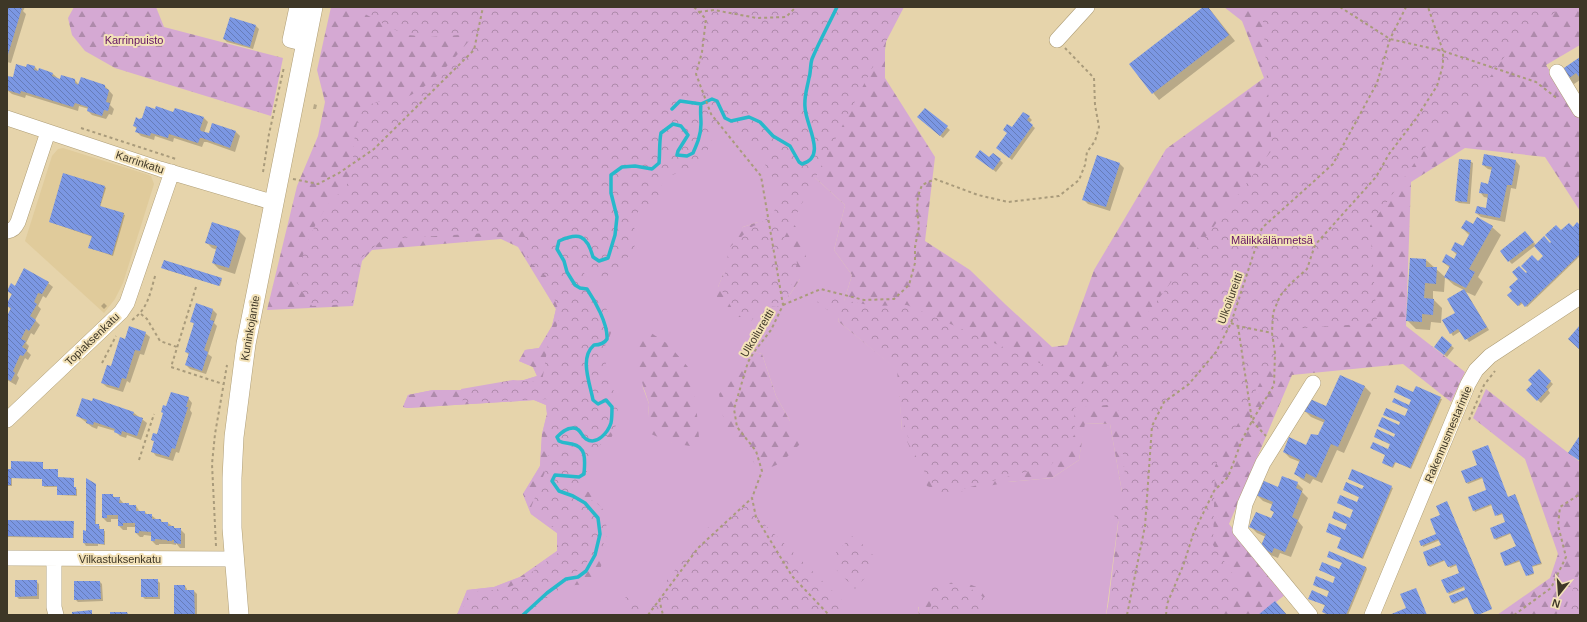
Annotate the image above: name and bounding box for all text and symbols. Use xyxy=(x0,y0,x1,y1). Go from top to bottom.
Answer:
park label: Karrinpuisto xyxy=(105,34,163,46)
street label: Karrinkatu xyxy=(114,149,166,175)
park label: Mälikkälänmetsä xyxy=(1231,234,1314,246)
street label: Ulkoilureitti xyxy=(1215,271,1245,325)
street label: Kuninkojantie xyxy=(238,294,262,362)
street label: Ulkoilureitti xyxy=(738,307,776,359)
street label: Topiaksenkatu xyxy=(63,310,121,368)
street label: Rakennusmestarintie xyxy=(1422,384,1474,484)
street label: Vilkastuksenkatu xyxy=(79,553,161,565)
north arrow xyxy=(1539,574,1579,614)
text: N xyxy=(1550,597,1562,610)

